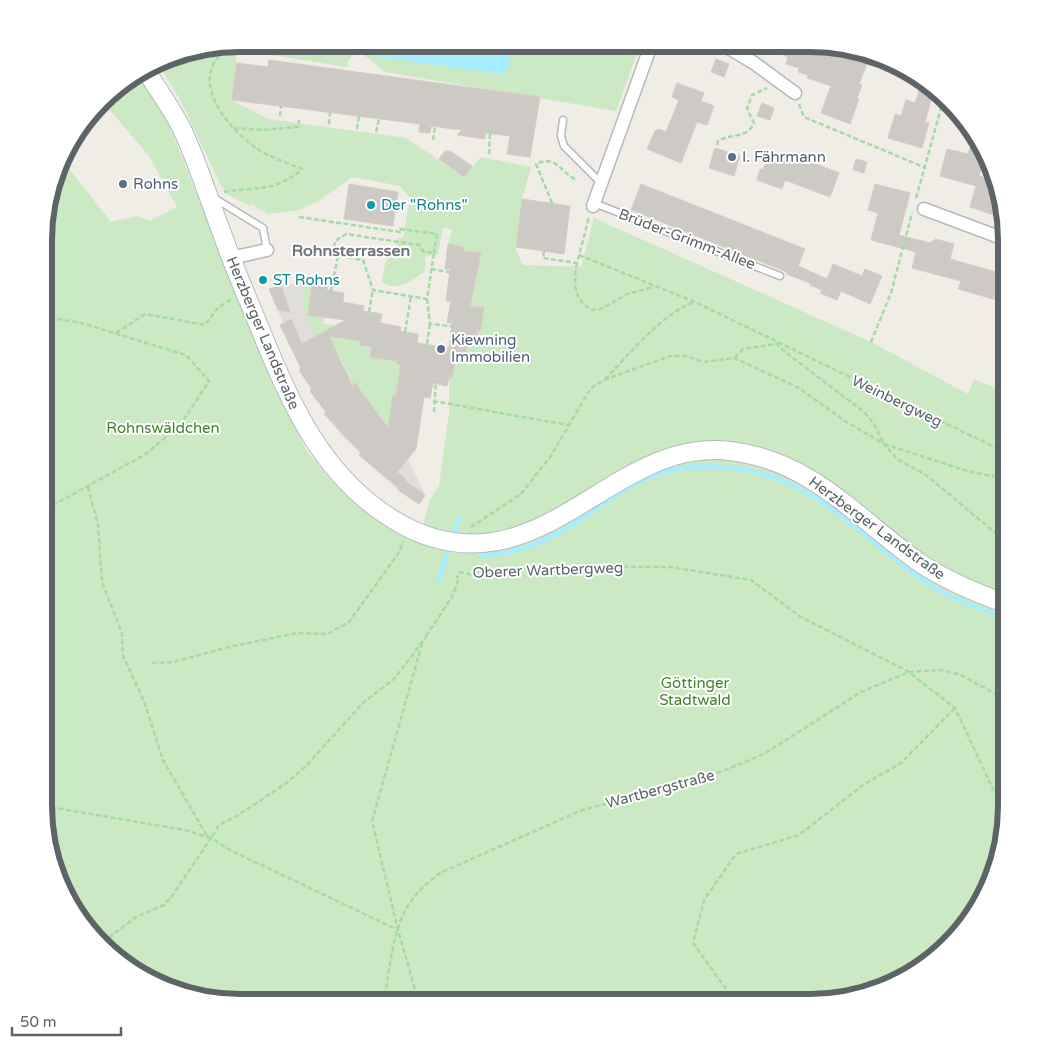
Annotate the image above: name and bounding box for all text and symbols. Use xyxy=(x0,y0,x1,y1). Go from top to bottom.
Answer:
place label: I. Fährmann xyxy=(742,148,826,166)
marker: I. Fährmann xyxy=(726,151,738,163)
place label: Rohns xyxy=(133,175,178,193)
marker: Rohns xyxy=(117,178,129,190)
place label: Der "Rohns" xyxy=(381,196,468,214)
marker: Der "Rohns" xyxy=(365,199,377,211)
street label: Brüder-Grimm-Allee xyxy=(616,205,758,273)
district label: Rohnsterrassen xyxy=(292,241,410,261)
street label: Herzberger Landstraße xyxy=(223,254,303,412)
place label: ST Rohns xyxy=(273,271,340,289)
marker: ST Rohns xyxy=(257,274,269,286)
place label: Kiewning Immobilien xyxy=(451,331,530,366)
marker: Kiewning Immobilien xyxy=(435,343,447,355)
street label: Weinbergweg xyxy=(849,371,945,431)
park label: Rohnswäldchen xyxy=(106,419,220,437)
street label: Herzberger Landstraße xyxy=(805,472,949,584)
street label: Oberer Wartbergweg xyxy=(472,558,624,582)
park label: Göttinger Stadtwald xyxy=(659,674,731,709)
street label: Wartbergstraße xyxy=(604,766,716,812)
scale bar xyxy=(12,1004,121,1036)
text: 50 m xyxy=(20,1013,57,1031)

